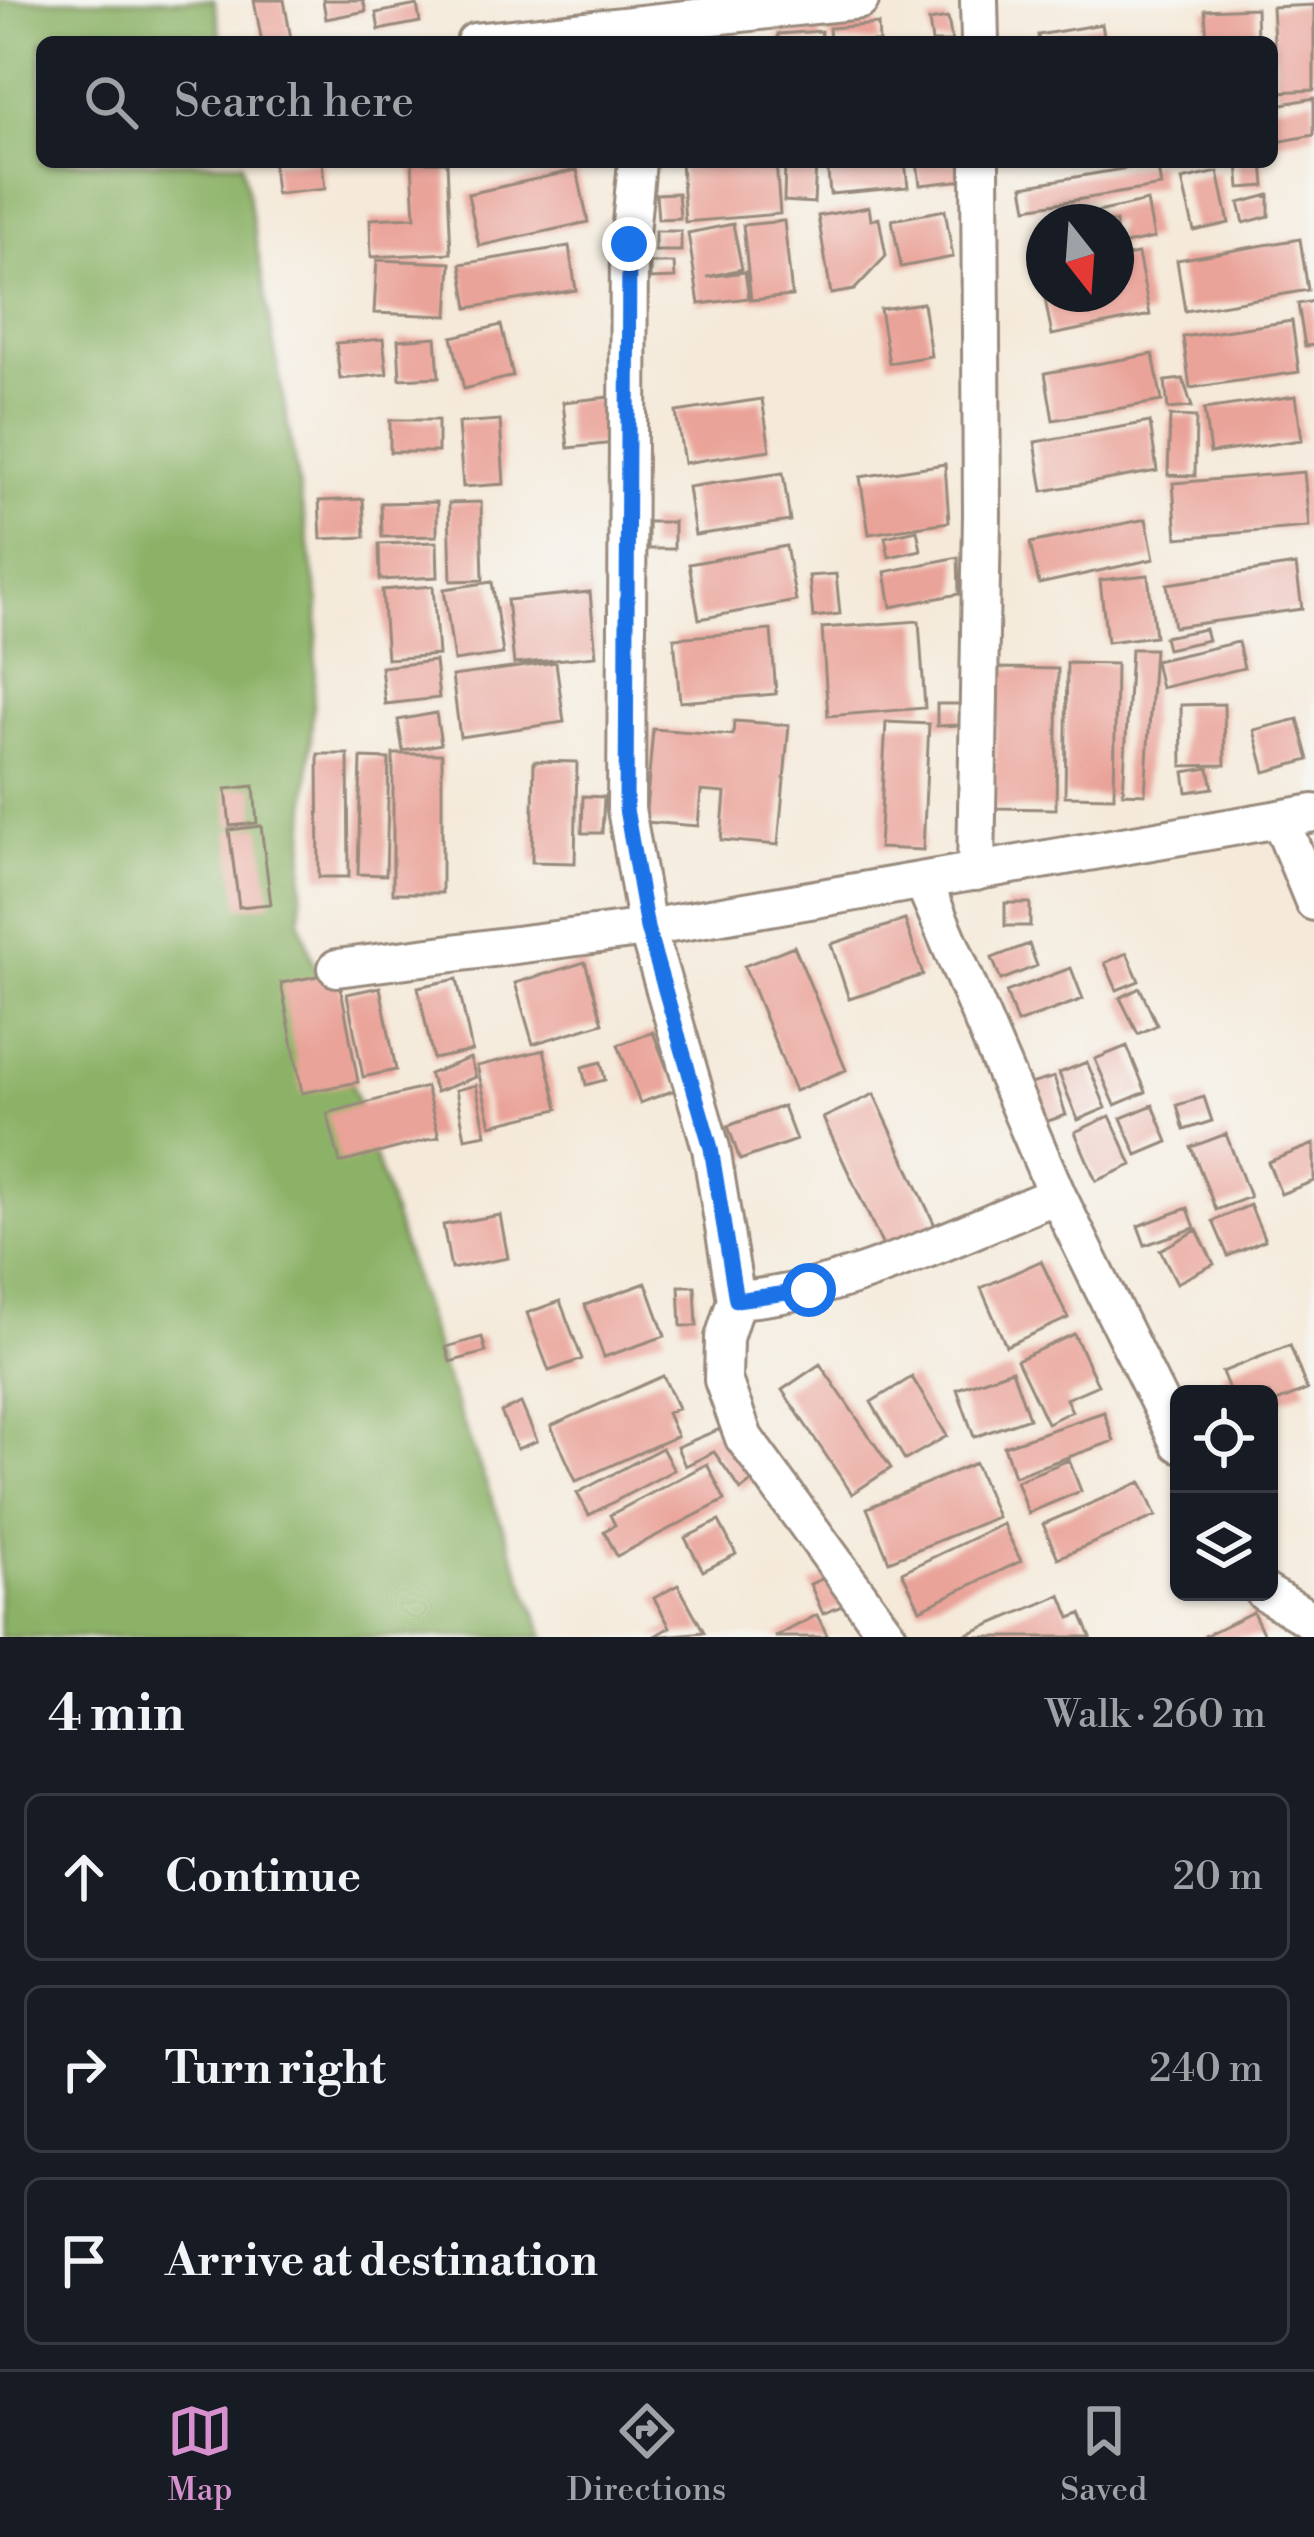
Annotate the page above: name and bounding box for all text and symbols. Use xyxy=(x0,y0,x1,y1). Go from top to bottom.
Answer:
search box xyxy=(36,36,1278,168)
icon: search xyxy=(78,69,144,135)
text: Search here xyxy=(174,74,414,131)
north arrow xyxy=(1026,204,1134,312)
route end xyxy=(602,217,656,271)
route start xyxy=(782,1263,836,1317)
map controls xyxy=(1170,1385,1278,1601)
button: locate xyxy=(1170,1385,1278,1493)
button: layers xyxy=(1170,1493,1278,1601)
text: 4 min xyxy=(48,1683,184,1747)
text: Walk · 260 m xyxy=(1045,1691,1266,1740)
icon: ahead xyxy=(51,1844,117,1910)
text: Continue xyxy=(165,1849,361,1906)
text: 20 m xyxy=(1173,1853,1263,1902)
icon: right xyxy=(51,2036,117,2102)
text: Turn right xyxy=(165,2041,386,2098)
text: 240 m xyxy=(1149,2045,1263,2094)
icon: arrive xyxy=(51,2228,117,2294)
text: Arrive at destination xyxy=(165,2233,598,2290)
tab: Map xyxy=(167,2398,233,2511)
tab: Directions xyxy=(567,2398,726,2511)
tab: Saved xyxy=(1060,2398,1147,2511)

